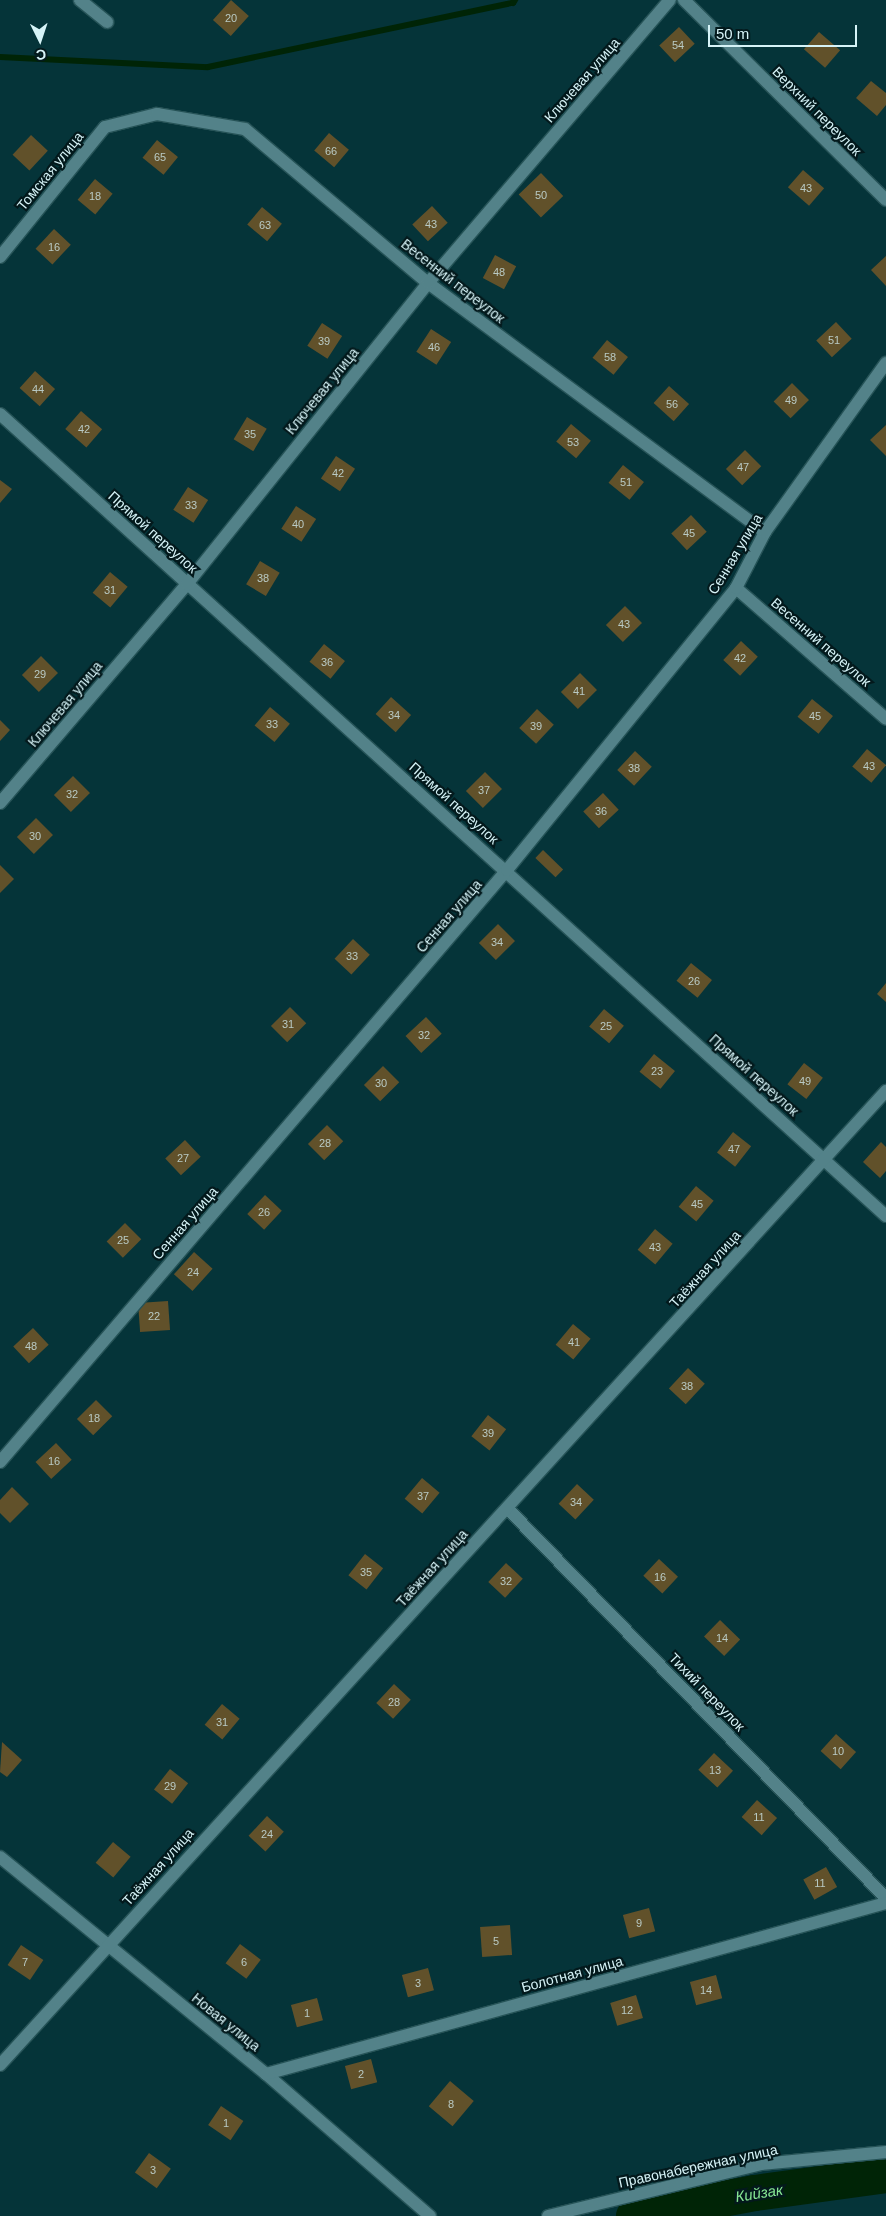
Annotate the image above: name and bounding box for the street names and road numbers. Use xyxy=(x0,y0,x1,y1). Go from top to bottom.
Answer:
street label: Ключевая улица xyxy=(541,34,623,126)
street label: Верхний переулок xyxy=(769,63,865,159)
street label: Томская улица xyxy=(13,128,87,214)
street label: Весенний переулок xyxy=(398,235,508,327)
street label: Ключевая улица xyxy=(282,344,362,438)
street label: Прямой переулок xyxy=(105,488,201,576)
street label: Сенная улица xyxy=(704,511,766,597)
street label: Весенний переулок xyxy=(768,594,874,690)
street label: Ключевая улица xyxy=(24,658,106,750)
street label: Прямой переулок xyxy=(406,759,502,847)
street label: Сенная улица xyxy=(413,876,485,956)
street label: Прямой переулок xyxy=(706,1031,802,1119)
street label: Сенная улица xyxy=(149,1183,221,1263)
street label: Таёжная улица xyxy=(666,1227,744,1311)
street label: Таёжная улица xyxy=(393,1526,471,1610)
street label: Тихий переулок xyxy=(666,1649,748,1735)
street label: Таёжная улица xyxy=(119,1825,197,1909)
street label: Болотная улица xyxy=(519,1952,625,1996)
street label: Новая улица xyxy=(188,1989,264,2055)
street label: Правонабережная улица xyxy=(617,2141,779,2191)

